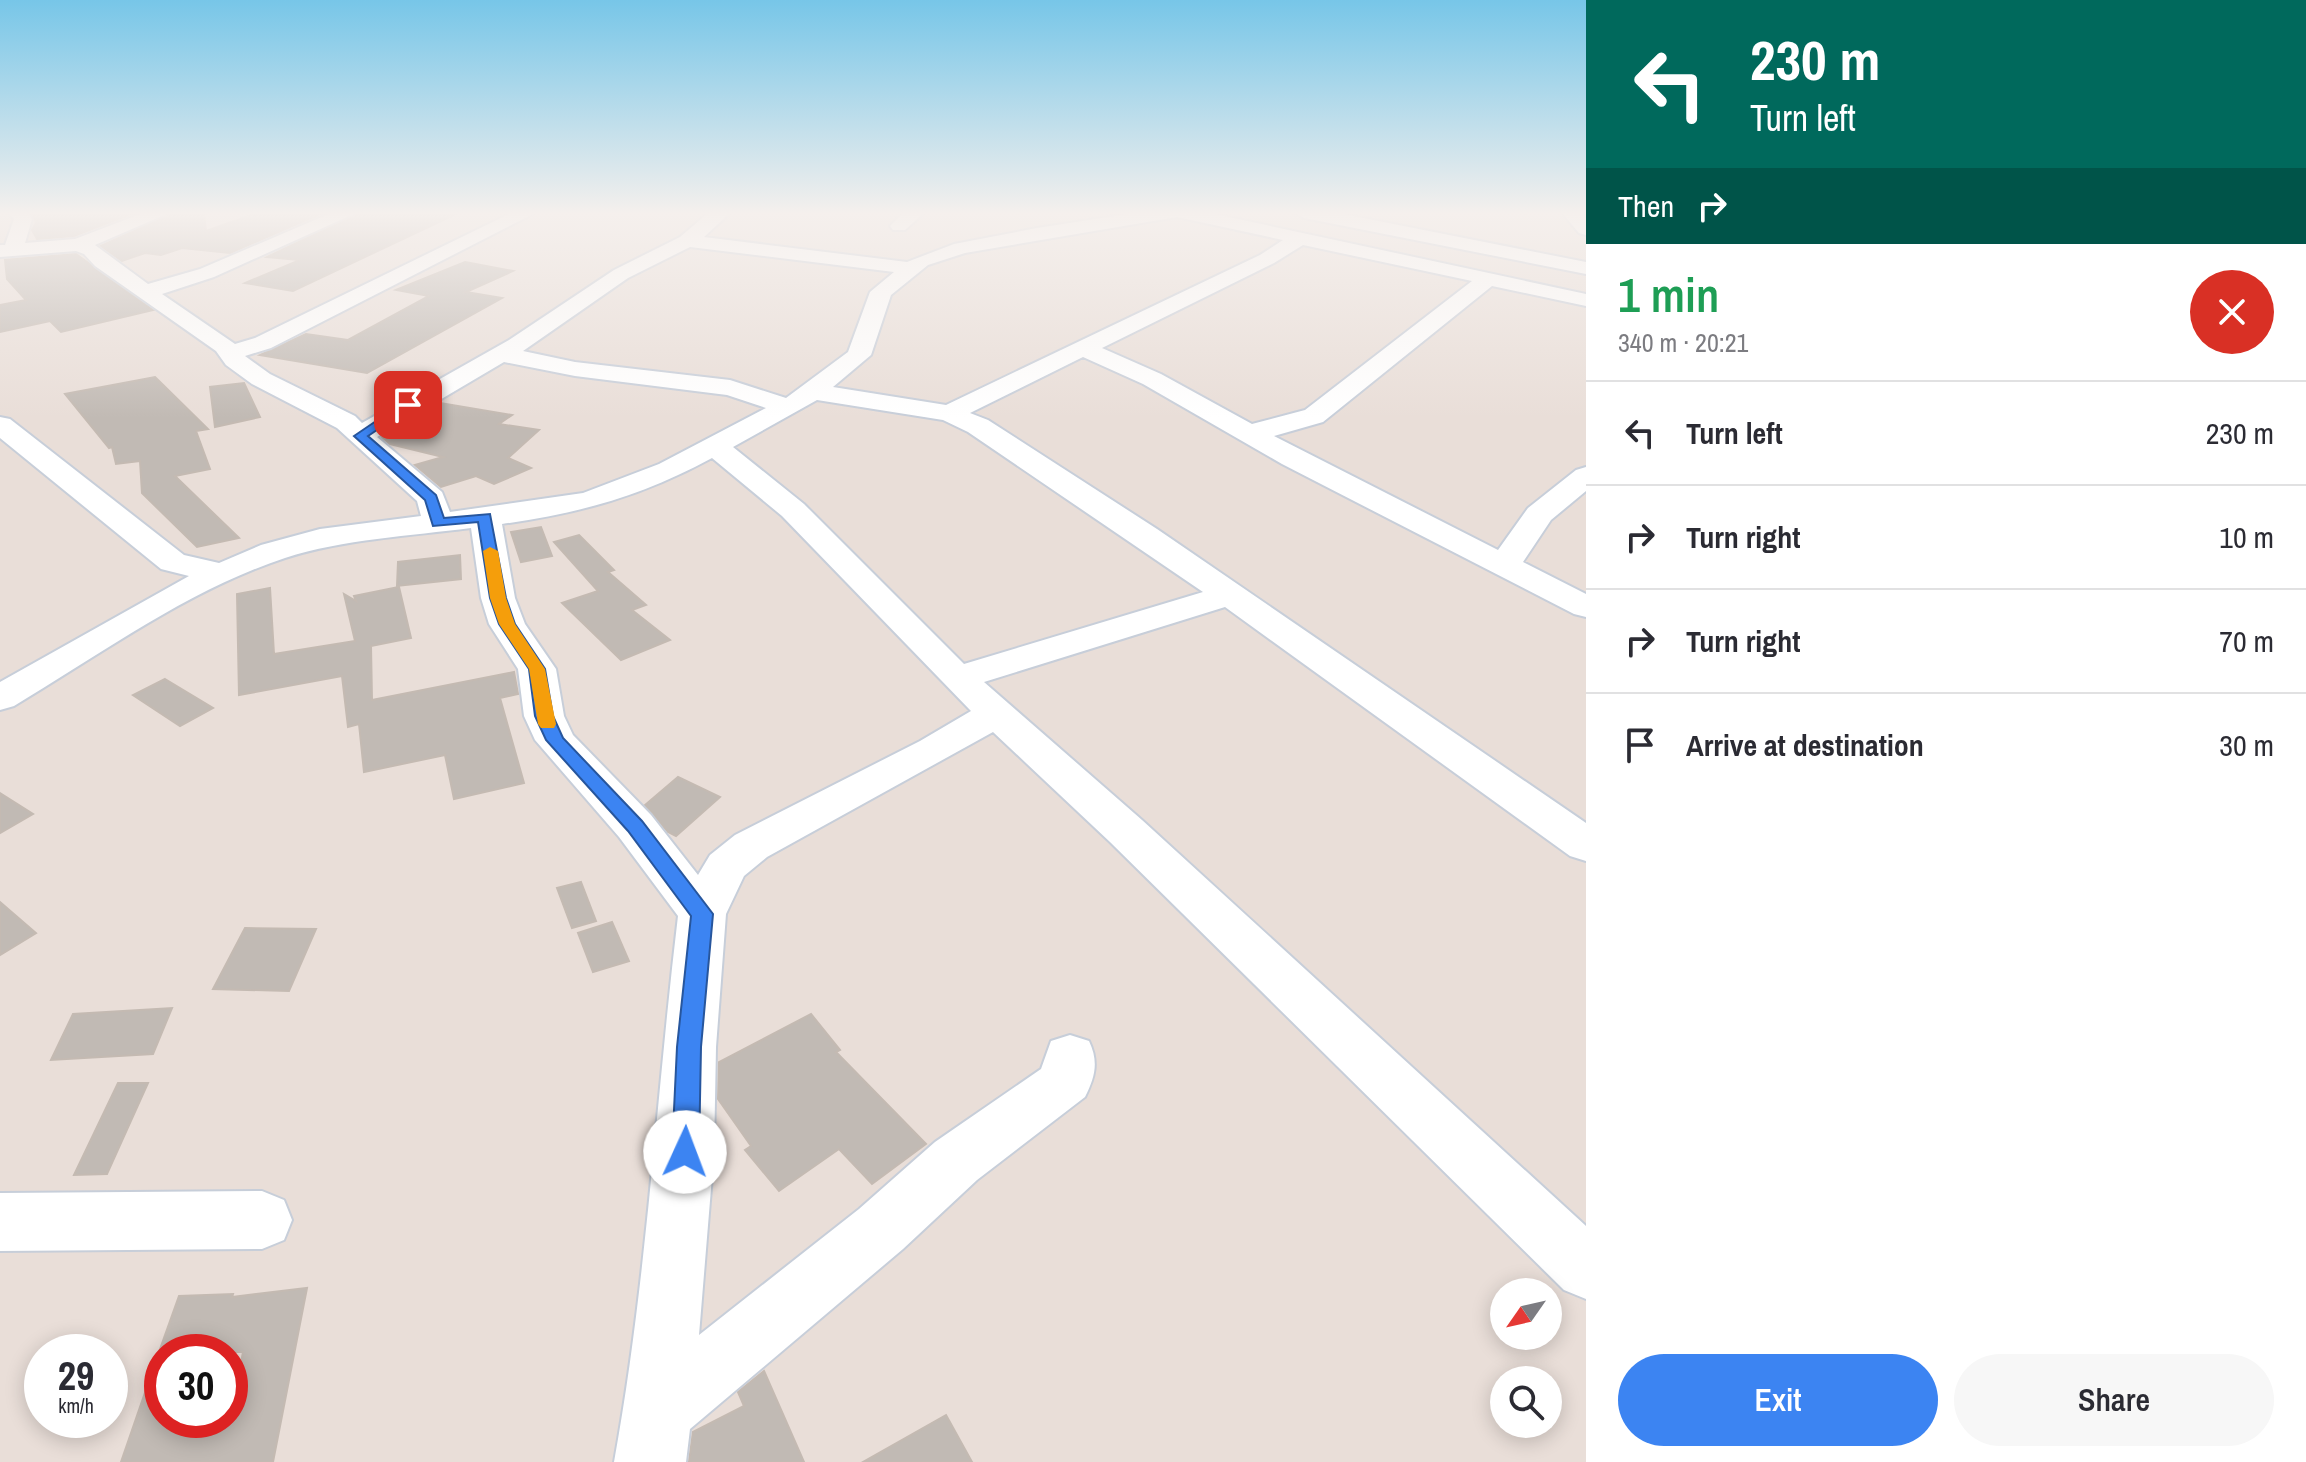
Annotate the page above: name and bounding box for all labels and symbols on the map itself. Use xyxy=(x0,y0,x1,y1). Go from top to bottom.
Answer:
pin xyxy=(374,371,442,439)
position arrow xyxy=(643,1110,727,1194)
north arrow xyxy=(1490,1278,1562,1350)
speed limit sign: 30 xyxy=(144,1334,248,1438)

